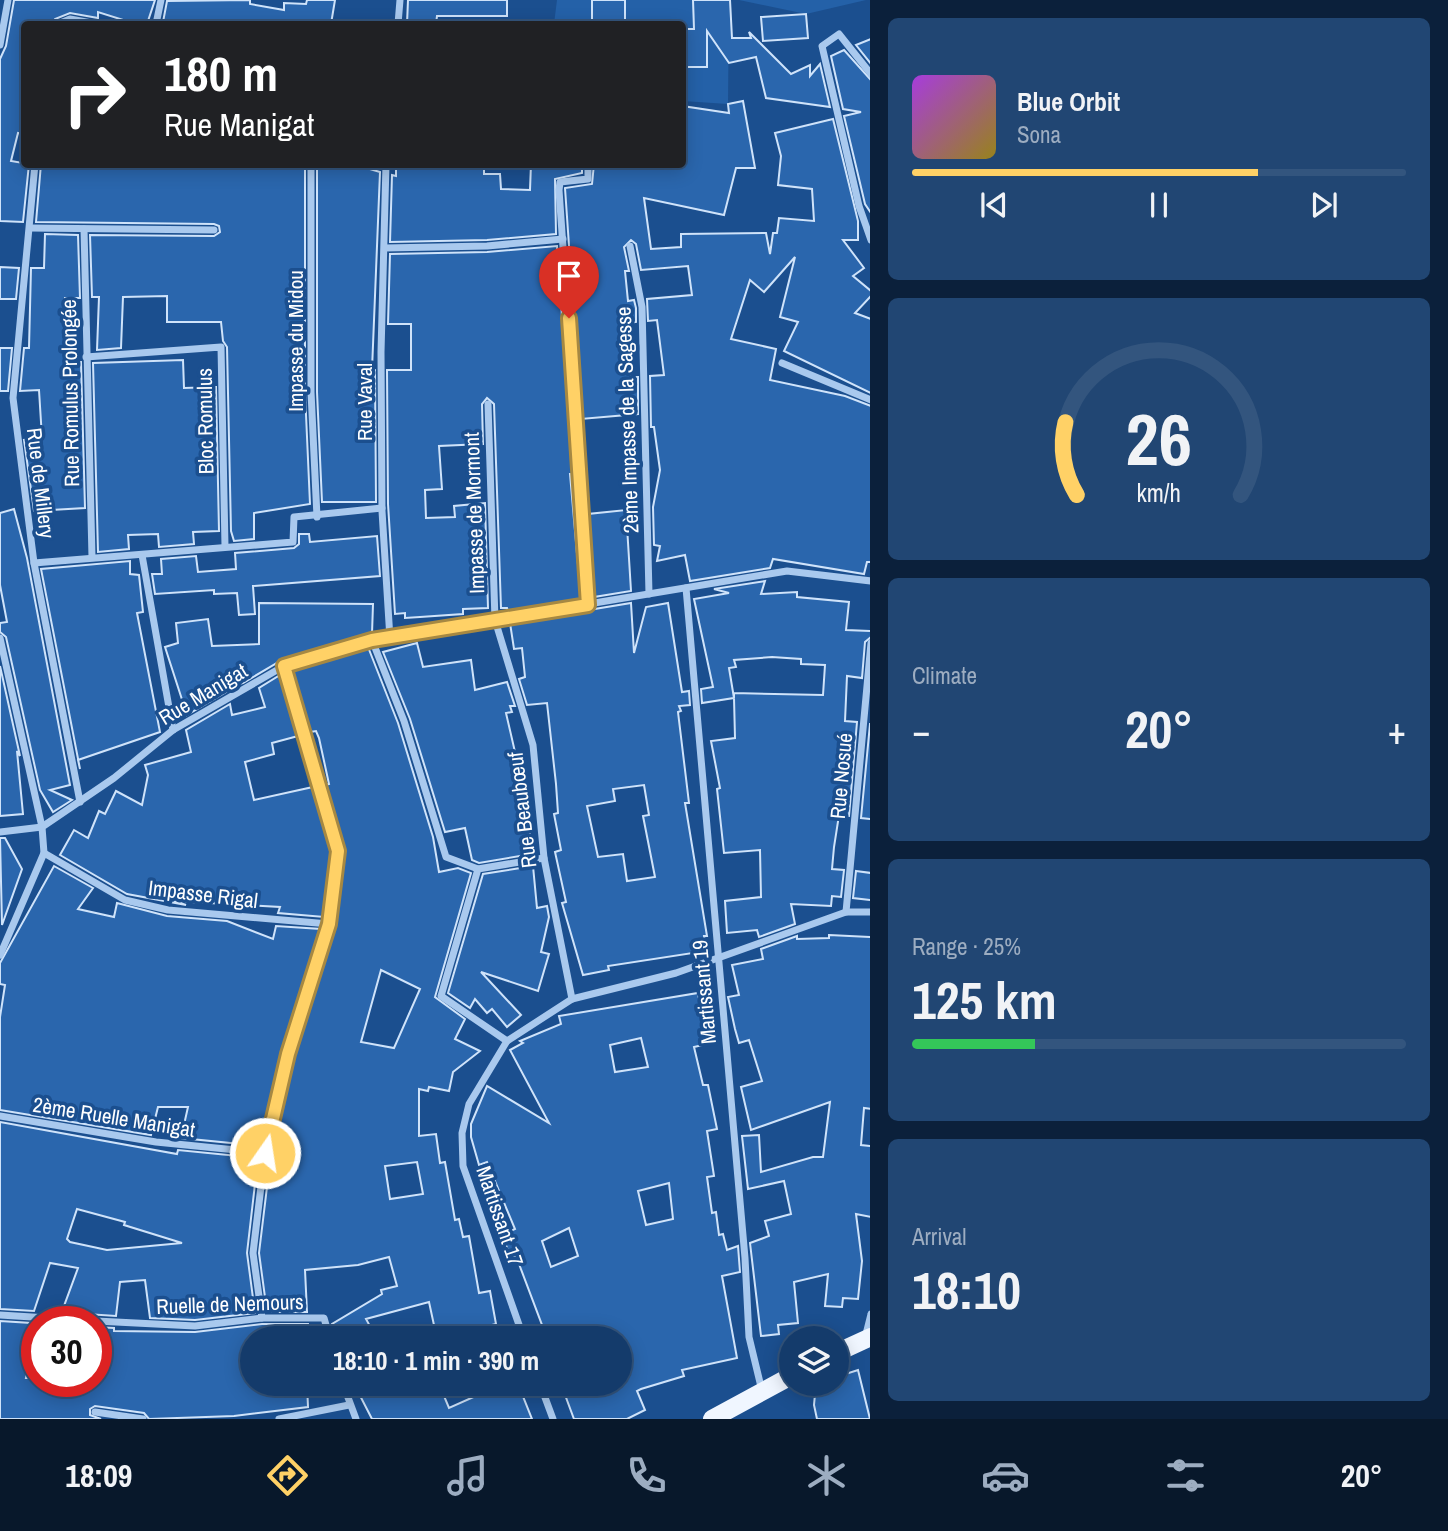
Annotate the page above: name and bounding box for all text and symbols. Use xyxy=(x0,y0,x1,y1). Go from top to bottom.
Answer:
text: 180 m xyxy=(164,40,278,106)
icon: right xyxy=(49,49,140,140)
text: Blue Orbit xyxy=(1017,84,1120,119)
text: Rue Manigat xyxy=(164,103,314,146)
text: Sona xyxy=(1017,119,1061,150)
icon: previous xyxy=(975,186,1013,224)
icon: pause xyxy=(1140,186,1178,224)
icon: next xyxy=(1305,186,1343,224)
pin xyxy=(539,246,599,318)
icon: arrive xyxy=(550,257,588,295)
street label: Impasse du Midou xyxy=(281,270,310,412)
street label: Rue Romulus Prolongée xyxy=(54,299,86,487)
street label: 2ème Impasse de la Sagesse xyxy=(609,306,645,534)
street label: Rue Vaval xyxy=(350,363,379,441)
street label: Bloc Romulus xyxy=(190,368,220,474)
text: 26 xyxy=(1126,391,1192,489)
street label: Rue de Millery xyxy=(20,426,62,540)
street label: Impasse de Mormont xyxy=(457,431,491,594)
text: km/h xyxy=(1137,476,1181,510)
street label: Rue Manigat xyxy=(153,656,253,732)
text: Climate xyxy=(912,660,977,691)
text: 20° xyxy=(1125,694,1193,764)
text: − xyxy=(912,705,930,756)
text: + xyxy=(1388,705,1406,756)
street label: Rue Nosué xyxy=(823,732,859,820)
street label: Rue Beaubœuf xyxy=(500,750,544,870)
street label: Impasse Rigal xyxy=(147,873,259,915)
text: Range · 25% xyxy=(912,931,1021,962)
street label: Martissant 19 xyxy=(685,939,723,1045)
text: 125 km xyxy=(912,965,1057,1035)
street label: 2ème Ruelle Manigat xyxy=(31,1090,197,1144)
position arrow xyxy=(228,1116,302,1190)
street label: Martissant 17 xyxy=(469,1162,531,1270)
text: Arrival xyxy=(912,1221,967,1252)
text: 18:10 xyxy=(912,1255,1021,1325)
street label: Ruelle de Nemours xyxy=(156,1287,304,1321)
speed limit sign: 30 xyxy=(21,1306,112,1397)
map controls xyxy=(779,1326,849,1396)
button: layers xyxy=(779,1326,849,1396)
text: 18:10 · 1 min · 390 m xyxy=(333,1343,539,1378)
icon: directions xyxy=(263,1451,312,1500)
icon: music xyxy=(443,1451,492,1500)
icon: phone xyxy=(622,1451,671,1500)
icon: climate xyxy=(802,1451,851,1500)
icon: car xyxy=(981,1451,1030,1500)
icon: filters xyxy=(1161,1451,1210,1500)
text: 18:09 xyxy=(65,1454,132,1497)
text: 20° xyxy=(1341,1454,1383,1497)

